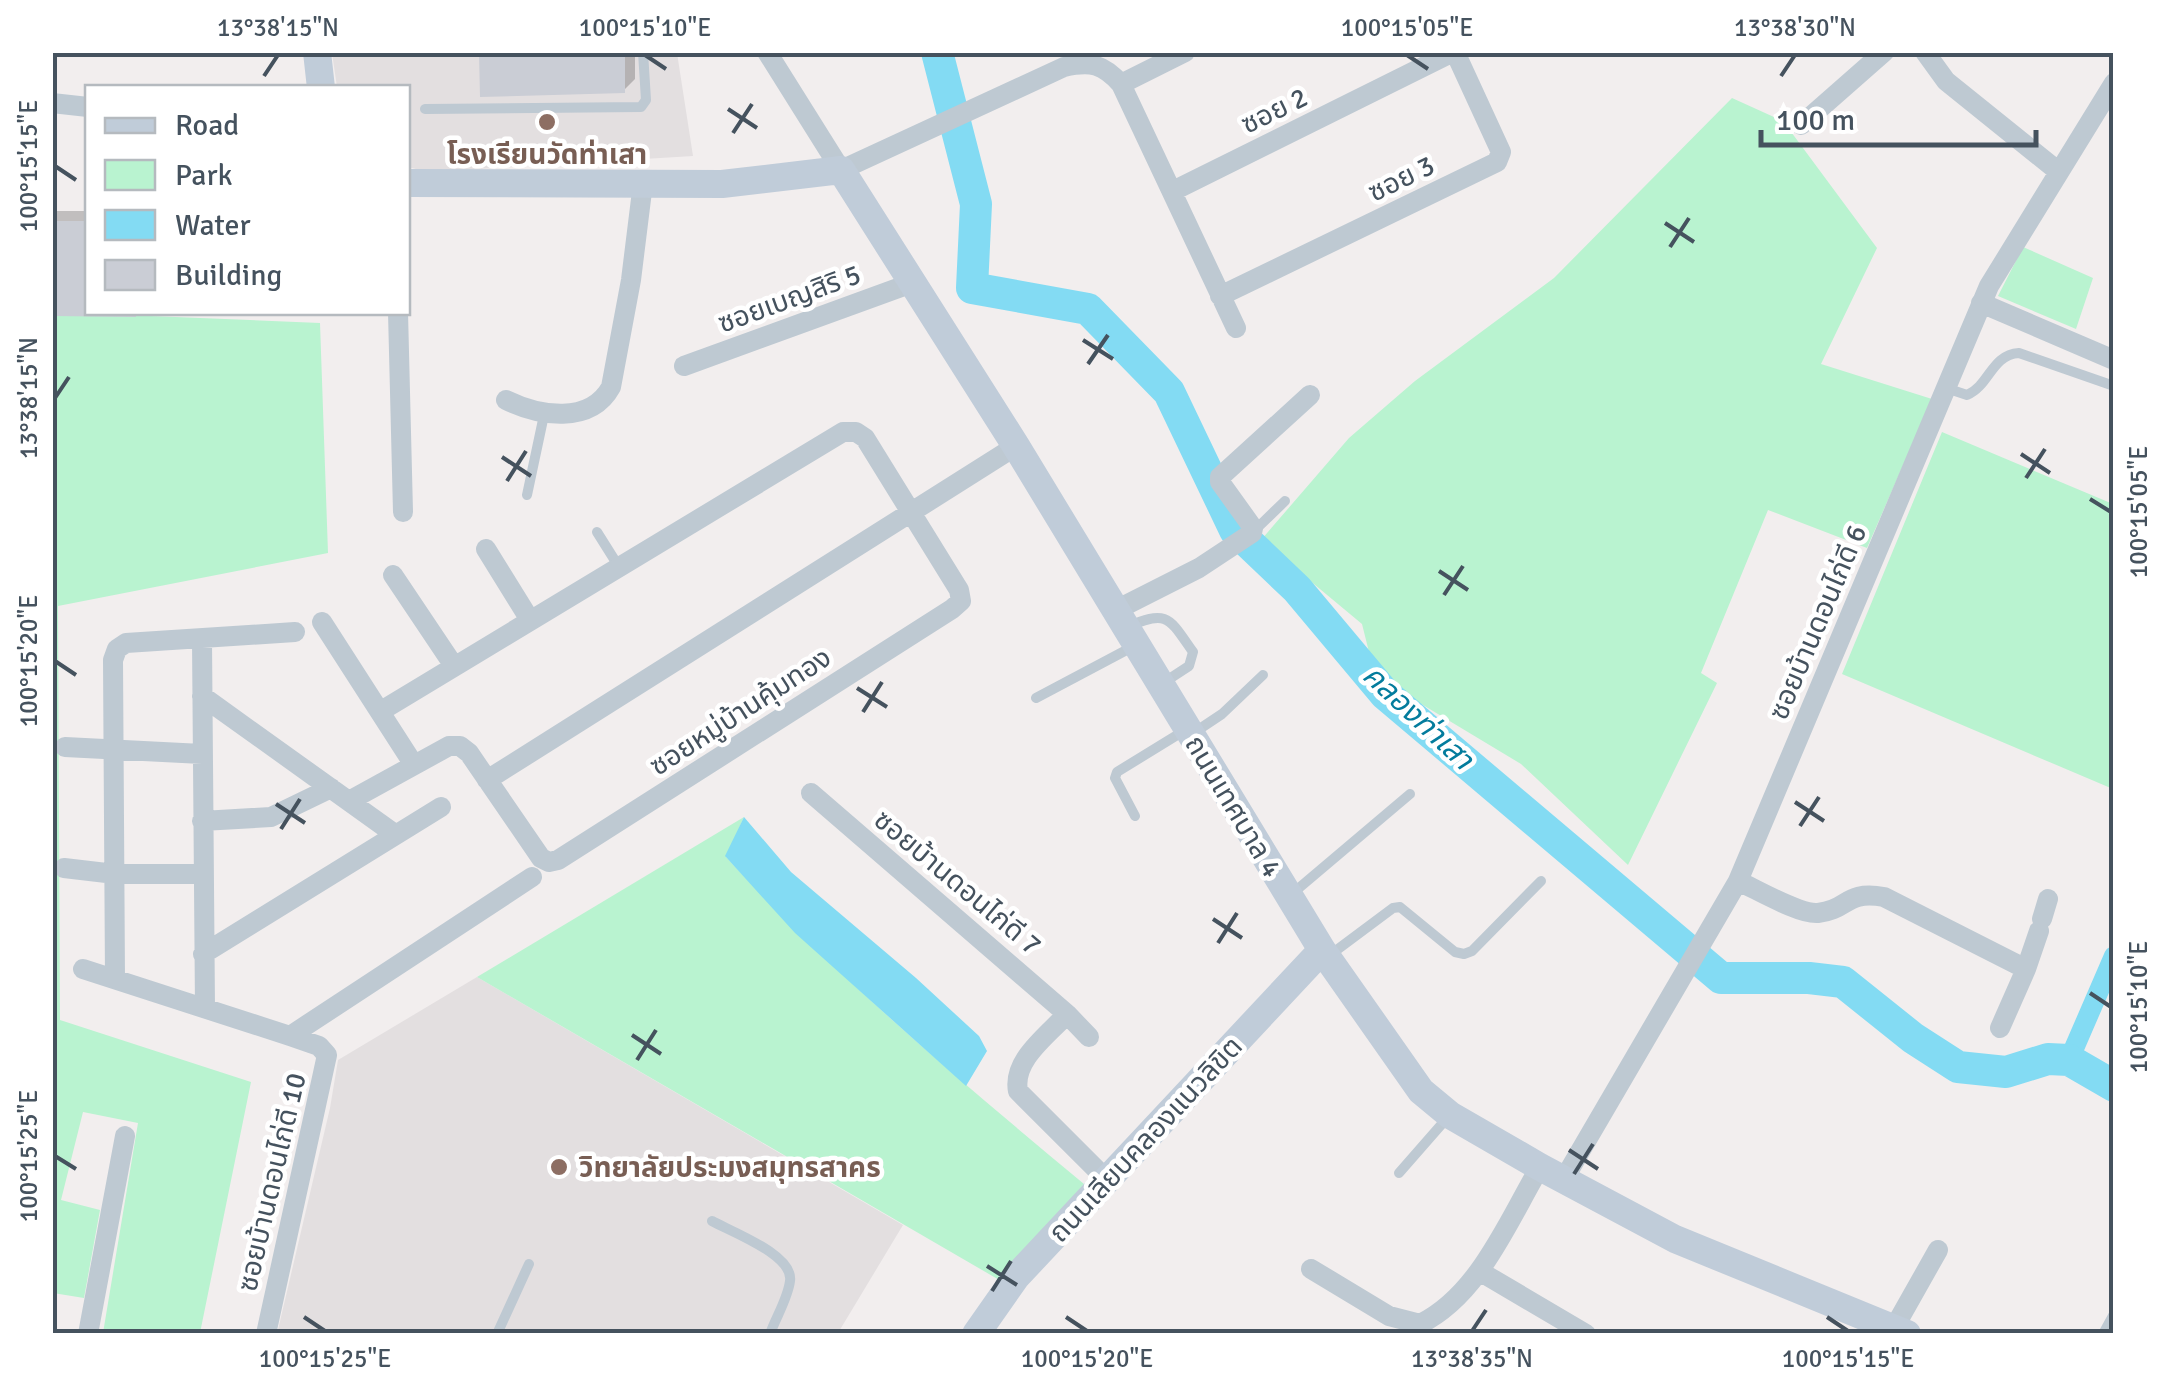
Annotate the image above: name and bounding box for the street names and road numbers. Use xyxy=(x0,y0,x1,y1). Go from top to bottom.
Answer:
street label: ซอย 2 xyxy=(1236,80,1313,141)
street label: ซอย 3 xyxy=(1363,148,1440,209)
street label: ซอยเบญสิริ 5 xyxy=(713,257,865,340)
street label: ซอยบ้านดอนไก่ดี 6 xyxy=(1762,520,1874,725)
street label: ซอยหมู่บ้านคุ้มทอง xyxy=(643,640,838,783)
street label: ถนนเทศบาล 4 xyxy=(1177,729,1289,884)
street label: ซอยบ้านดอนไก่ดี 7 xyxy=(867,803,1048,963)
street label: ถนนเลียบคลองแนวลิขิต xyxy=(1042,1030,1250,1250)
street label: ซอยบ้านดอนไก่ดี 10 xyxy=(230,1070,314,1295)

